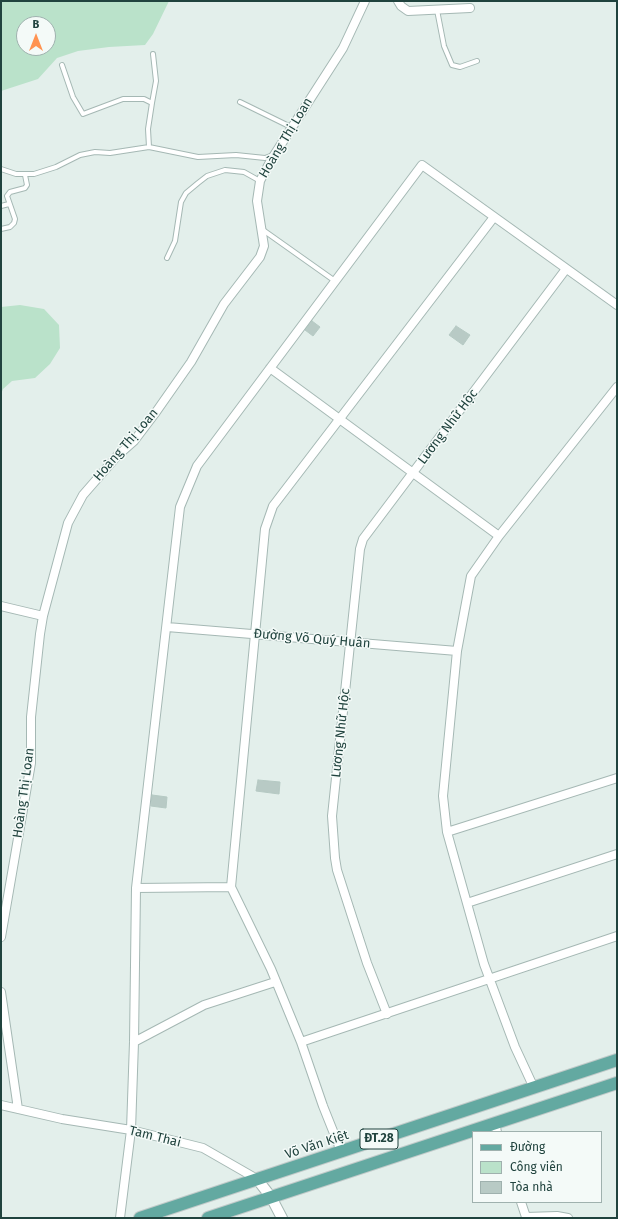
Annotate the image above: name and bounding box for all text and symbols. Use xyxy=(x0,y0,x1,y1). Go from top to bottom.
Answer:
north arrow xyxy=(16,16,56,56)
text: B xyxy=(33,18,39,31)
street label: Hoàng Thị Loan xyxy=(256,95,316,181)
street label: Lương Nhữ Hộc xyxy=(415,386,481,468)
street label: Hoàng Thị Loan xyxy=(90,406,162,484)
street label: Đường Võ Quý Huân xyxy=(253,626,371,652)
street label: Lương Nhữ Hộc xyxy=(329,688,353,778)
street label: Hoàng Thị Loan xyxy=(10,747,38,839)
street label: Tam Thai xyxy=(127,1123,183,1151)
street label: Võ Văn Kiệt xyxy=(283,1127,351,1163)
road number: ĐT.28 xyxy=(360,1129,398,1149)
legend xyxy=(472,1131,602,1203)
text: Đường xyxy=(510,1140,545,1154)
text: Công viên xyxy=(510,1160,563,1174)
text: Tòa nhà xyxy=(510,1180,553,1194)

